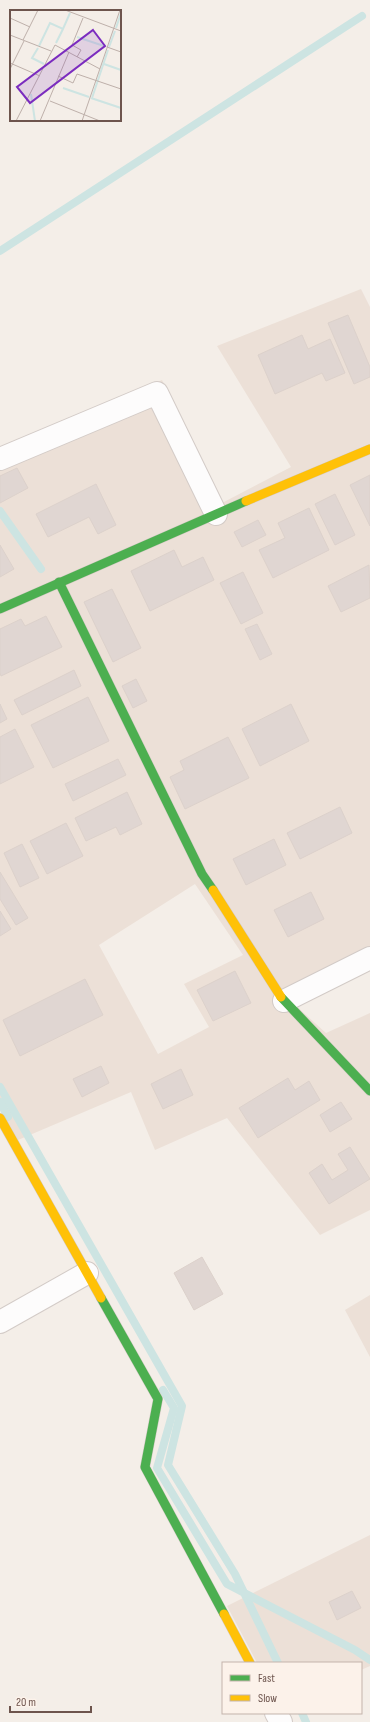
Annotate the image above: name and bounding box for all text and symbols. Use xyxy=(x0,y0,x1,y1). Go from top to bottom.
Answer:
inset map xyxy=(10,10,121,121)
legend xyxy=(222,1662,362,1714)
text: Fast xyxy=(258,1671,275,1686)
scale bar xyxy=(10,1688,91,1714)
text: Slow xyxy=(258,1691,277,1706)
text: 20 m xyxy=(16,1695,36,1710)

